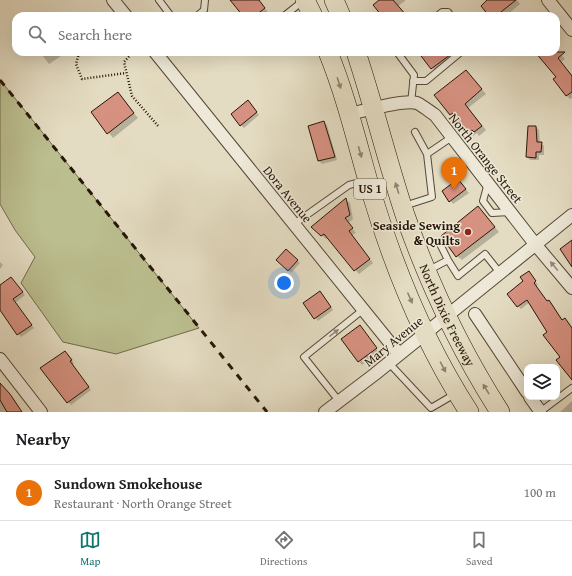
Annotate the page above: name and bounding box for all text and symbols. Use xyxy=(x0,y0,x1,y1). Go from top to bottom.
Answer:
search box xyxy=(12,12,560,56)
icon: search xyxy=(26,23,48,45)
text: Search here xyxy=(58,24,132,45)
one-way arrow xyxy=(336,77,342,89)
street label: North Orange Street xyxy=(444,109,527,208)
one-way arrow xyxy=(357,146,363,158)
pin: 1 xyxy=(441,157,467,190)
street label: Dora Avenue xyxy=(259,162,317,227)
road number: US 1 xyxy=(354,179,386,199)
one-way arrow xyxy=(394,182,400,194)
place label: Seaside Sewing & Quilts xyxy=(373,216,460,250)
marker: Seaside Sewing & Quilts xyxy=(463,227,473,237)
street label: North Dixie Freeway xyxy=(415,261,480,370)
one-way arrow xyxy=(549,261,558,272)
your location xyxy=(274,273,294,293)
one-way arrow xyxy=(407,292,413,304)
street label: Mary Avenue xyxy=(360,312,427,371)
one-way arrow xyxy=(328,329,339,337)
one-way arrow xyxy=(440,362,447,373)
map controls xyxy=(524,364,560,400)
button: layers xyxy=(524,364,560,400)
one-way arrow xyxy=(482,384,490,394)
text: Nearby xyxy=(16,426,70,451)
text: Sundown Smokehouse xyxy=(54,473,202,494)
text: 1 xyxy=(26,483,32,502)
text: 100 m xyxy=(524,483,556,502)
text: Restaurant · North Orange Street xyxy=(54,494,232,513)
tab: Map xyxy=(79,529,101,569)
tab: Directions xyxy=(260,529,307,569)
tab: Saved xyxy=(466,529,493,569)

